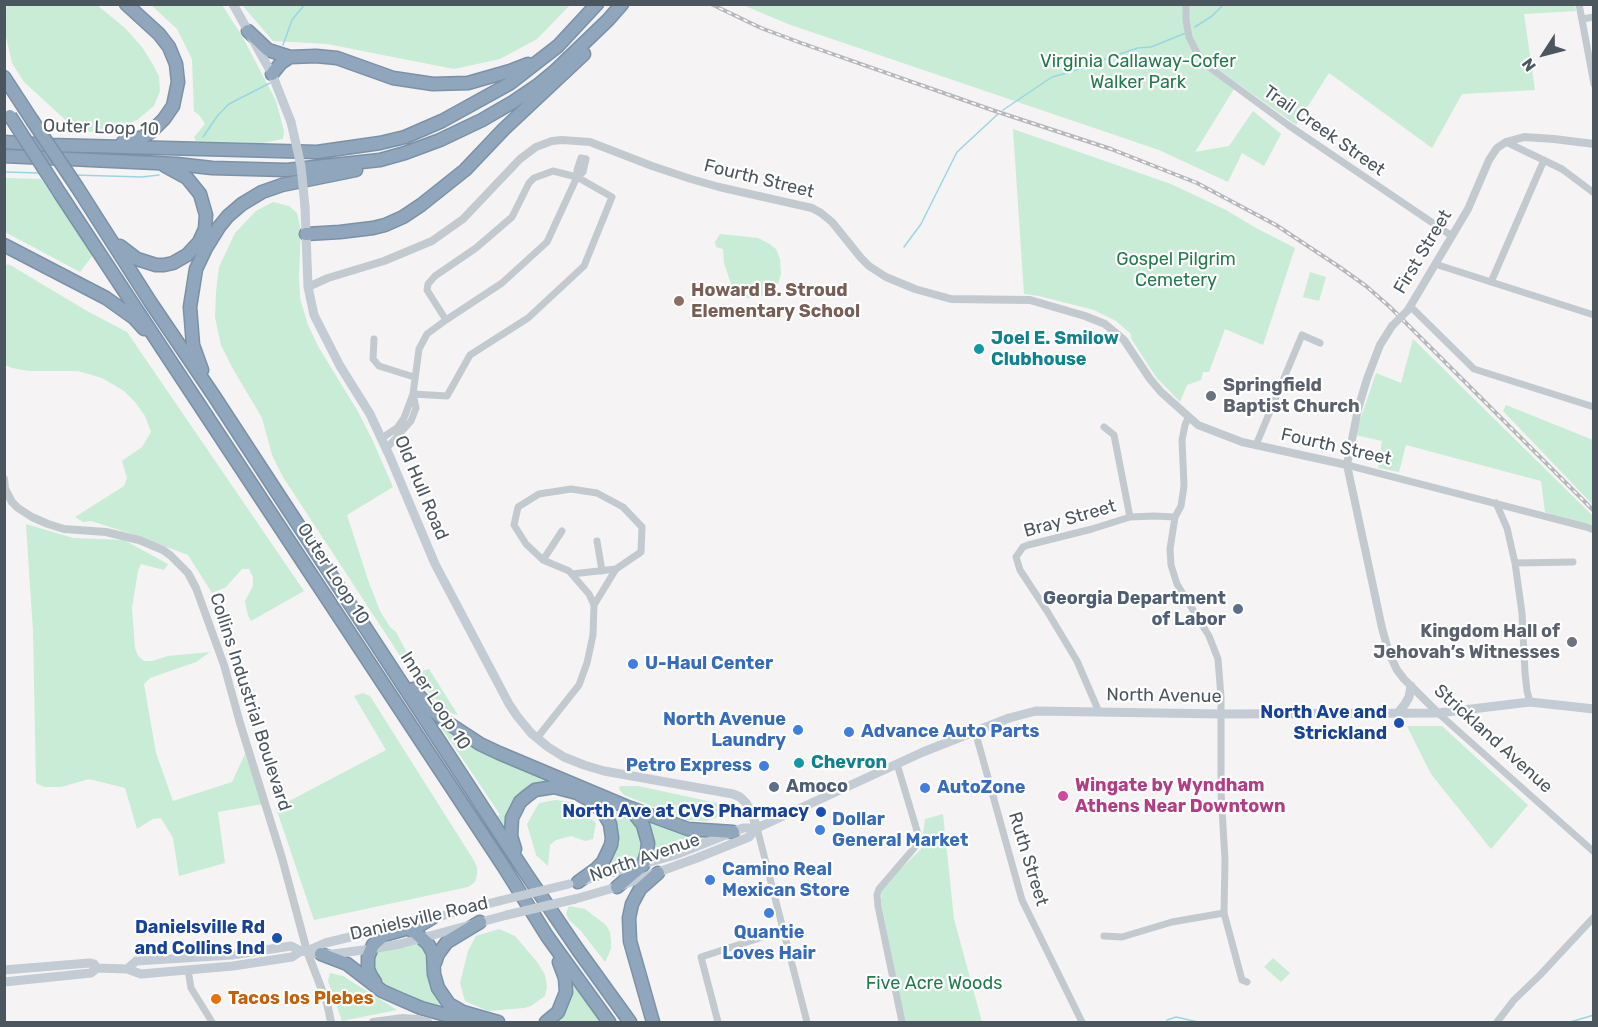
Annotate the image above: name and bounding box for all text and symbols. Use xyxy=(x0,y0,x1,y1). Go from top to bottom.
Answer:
north arrow xyxy=(1514,24,1574,84)
park label: Virginia Callaway-Cofer Walker Park xyxy=(1040,51,1236,94)
text: N xyxy=(1518,55,1540,75)
street label: Trail Creek Street xyxy=(1259,81,1389,181)
street label: Outer Loop 10 xyxy=(43,115,159,141)
street label: Fourth Street xyxy=(702,155,816,203)
street label: First Street xyxy=(1389,206,1457,298)
park label: Gospel Pilgrim Cemetery xyxy=(1116,249,1236,292)
place label: Howard B. Stroud Elementary School xyxy=(691,280,860,322)
marker: Howard B. Stroud Elementary School xyxy=(672,294,686,308)
place label: Joel E. Smilow Clubhouse xyxy=(991,328,1119,370)
marker: Joel E. Smilow Clubhouse xyxy=(972,342,986,356)
place label: Springfield Baptist Church xyxy=(1223,375,1360,418)
marker: Springfield Baptist Church xyxy=(1204,389,1218,403)
street label: Fourth Street xyxy=(1279,424,1393,470)
street label: Old Hull Road xyxy=(389,433,453,543)
street label: Bray Street xyxy=(1021,496,1119,542)
street label: Outer Loop 10 xyxy=(292,519,374,629)
place label: Georgia Department of Labor xyxy=(1043,588,1226,630)
street label: Collins Industrial Boulevard xyxy=(205,590,295,814)
marker: Georgia Department of Labor xyxy=(1231,602,1245,616)
place label: Kingdom Hall of Jehovah’s Witnesses xyxy=(1373,621,1560,664)
marker: Kingdom Hall of Jehovah’s Witnesses xyxy=(1565,635,1579,649)
street label: Inner Loop 10 xyxy=(395,648,475,754)
place label: U-Haul Center xyxy=(645,653,773,675)
marker: U-Haul Center xyxy=(626,657,640,671)
street label: Strickland Avenue xyxy=(1429,680,1557,798)
street label: North Avenue xyxy=(1106,684,1222,708)
place label: North Ave and Strickland xyxy=(1260,702,1387,744)
place label: North Avenue Laundry xyxy=(663,709,786,752)
marker: North Ave and Strickland xyxy=(1392,716,1406,730)
place label: Advance Auto Parts xyxy=(861,721,1039,743)
marker: North Avenue Laundry xyxy=(791,723,805,737)
marker: Advance Auto Parts xyxy=(842,725,856,739)
place label: Chevron xyxy=(811,752,887,774)
place label: Petro Express xyxy=(626,755,752,777)
marker: Chevron xyxy=(792,756,806,770)
marker: Petro Express xyxy=(757,759,771,773)
place label: Wingate by Wyndham Athens Near Downtown xyxy=(1075,775,1286,818)
place label: Amoco xyxy=(786,776,848,798)
place label: AutoZone xyxy=(937,777,1025,799)
marker: Amoco xyxy=(767,780,781,794)
marker: AutoZone xyxy=(918,781,932,795)
marker: Wingate by Wyndham Athens Near Downtown xyxy=(1056,789,1070,803)
place label: North Ave at CVS Pharmacy xyxy=(562,801,809,823)
marker: North Ave at CVS Pharmacy xyxy=(814,805,828,819)
place label: Dollar General Market xyxy=(832,809,968,852)
street label: Ruth Street xyxy=(1003,809,1053,909)
marker: Dollar General Market xyxy=(813,823,827,837)
street label: North Avenue xyxy=(587,829,703,887)
place label: Camino Real Mexican Store xyxy=(722,859,850,902)
marker: Camino Real Mexican Store xyxy=(703,873,717,887)
street label: Danielsville Road xyxy=(348,893,490,945)
marker: Quantie Loves Hair xyxy=(762,906,776,920)
place label: Danielsville Rd and Collins Ind xyxy=(134,917,265,960)
place label: Quantie Loves Hair xyxy=(722,922,816,964)
marker: Danielsville Rd and Collins Ind xyxy=(270,931,284,945)
park label: Five Acre Woods xyxy=(866,973,1002,995)
place label: Tacos los Plebes xyxy=(228,988,374,1010)
marker: Tacos los Plebes xyxy=(209,992,223,1006)

